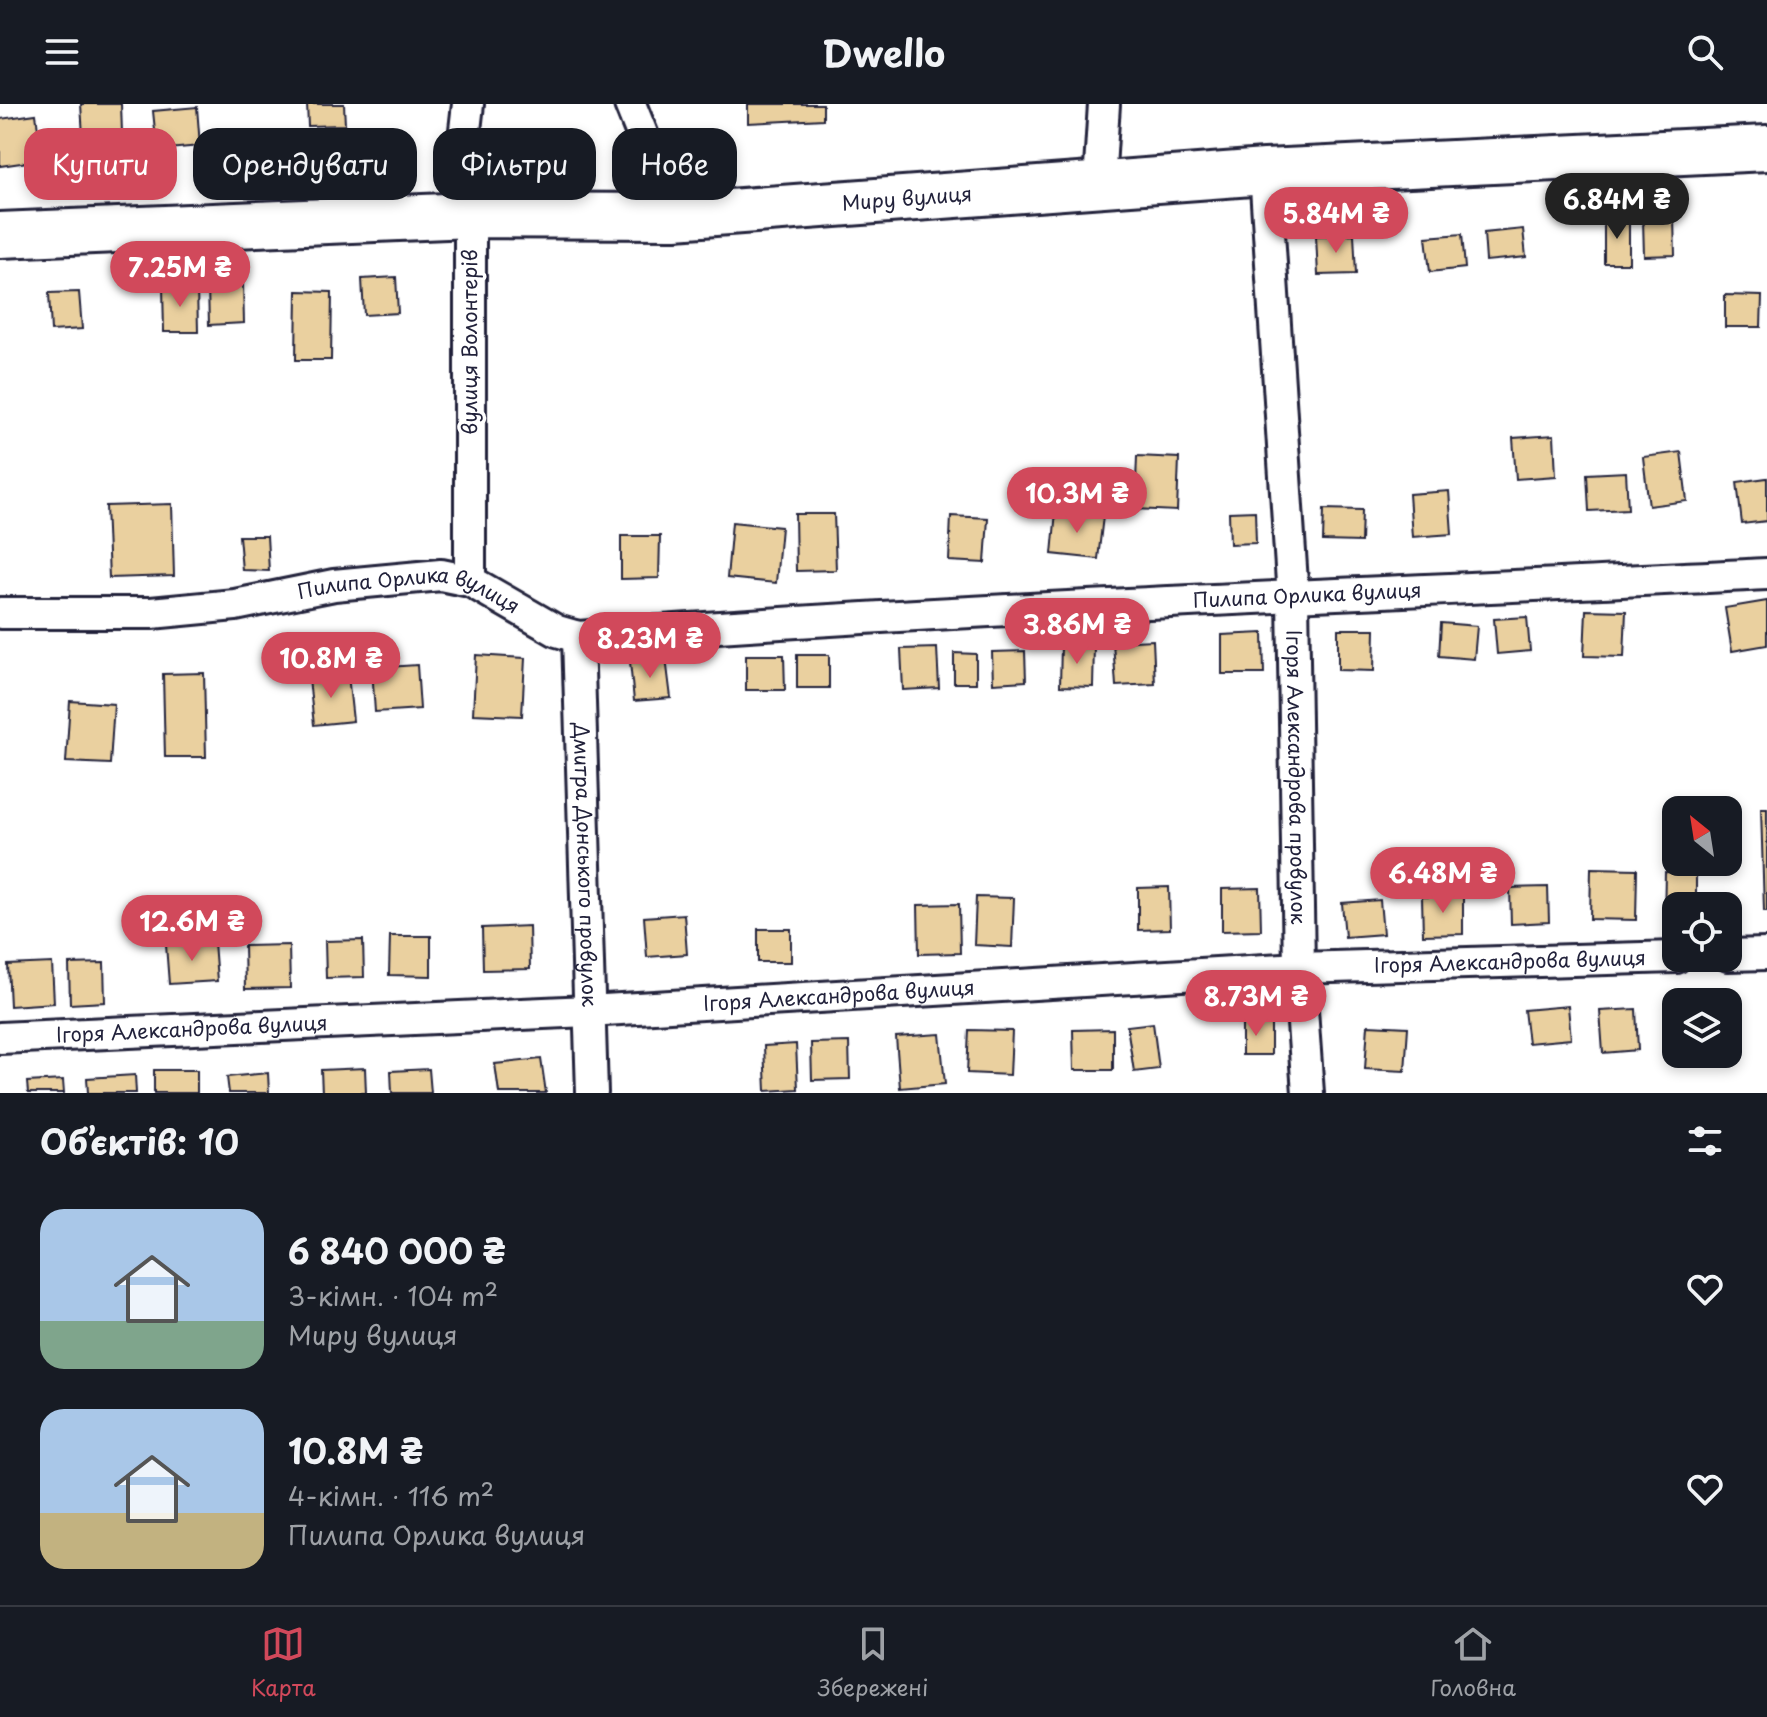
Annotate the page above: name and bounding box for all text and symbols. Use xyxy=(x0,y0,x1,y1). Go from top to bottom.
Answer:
text: Dwello xyxy=(822,25,945,79)
icon: menu xyxy=(40,30,84,74)
icon: search xyxy=(1683,30,1727,74)
chip: Купити xyxy=(24,128,177,200)
chip: Орендувати xyxy=(193,128,417,200)
chip: Фільтри xyxy=(433,128,596,200)
chip: Нове xyxy=(612,128,737,200)
pin: 6.84M ₴ xyxy=(1543,173,1691,241)
street label: Миру вулиця xyxy=(841,178,973,218)
text: 6.84M ₴ xyxy=(1563,179,1671,218)
pin: 5.84M ₴ xyxy=(1262,187,1410,255)
text: 5.84M ₴ xyxy=(1282,193,1390,232)
pin: 7.25M ₴ xyxy=(106,241,254,309)
text: 7.25M ₴ xyxy=(128,247,232,286)
street label: вулиця Волонтерів xyxy=(454,249,484,435)
pin: 10.3M ₴ xyxy=(1003,467,1151,535)
text: 10.3M ₴ xyxy=(1025,473,1129,512)
street label: Пилипа Орлика вулиця xyxy=(295,559,526,621)
street label: Пилипа Орлика вулиця xyxy=(1192,574,1422,615)
pin: 3.86M ₴ xyxy=(1003,598,1151,666)
text: 3.86M ₴ xyxy=(1023,604,1131,643)
pin: 8.23M ₴ xyxy=(576,612,724,680)
text: 8.23M ₴ xyxy=(597,618,703,657)
street label: Ігоря Александрова провулок xyxy=(1280,630,1314,925)
pin: 10.8M ₴ xyxy=(257,632,405,700)
text: 10.8M ₴ xyxy=(279,638,383,677)
street label: Дмитра Донського провулок xyxy=(567,722,605,1007)
north arrow xyxy=(1662,796,1742,876)
map controls xyxy=(1662,796,1742,1068)
pin: 6.48M ₴ xyxy=(1369,847,1517,915)
text: 6.48M ₴ xyxy=(1388,853,1498,892)
button: locate xyxy=(1662,892,1742,972)
pin: 12.6M ₴ xyxy=(118,895,266,963)
text: 12.6M ₴ xyxy=(139,901,245,940)
street label: Ігоря Александрова вулиця xyxy=(1374,942,1646,980)
pin: 8.73M ₴ xyxy=(1182,970,1330,1038)
street label: Ігоря Александрова вулиця xyxy=(702,972,975,1018)
text: 8.73M ₴ xyxy=(1203,976,1309,1015)
button: layers xyxy=(1662,988,1742,1068)
street label: Ігоря Александрова вулиця xyxy=(55,1007,328,1049)
text: Об’єктів: 10 xyxy=(40,1115,239,1167)
icon: filters xyxy=(1683,1119,1727,1163)
text: 6 840 000 ₴ xyxy=(288,1224,506,1276)
icon: home xyxy=(104,1241,200,1337)
icon: heart xyxy=(1683,1267,1727,1311)
text: 3-кімн. · 104 m² xyxy=(288,1276,498,1315)
text: Миру вулиця xyxy=(288,1315,458,1354)
text: 10.8M ₴ xyxy=(288,1424,423,1476)
icon: home xyxy=(104,1441,200,1537)
icon: heart xyxy=(1683,1467,1727,1511)
text: 4-кімн. · 116 m² xyxy=(288,1476,494,1515)
text: Пилипа Орлика вулиця xyxy=(288,1515,585,1554)
tab: Карта xyxy=(251,1622,316,1703)
tab: Збережені xyxy=(818,1622,928,1703)
tab: Головна xyxy=(1431,1622,1516,1703)

